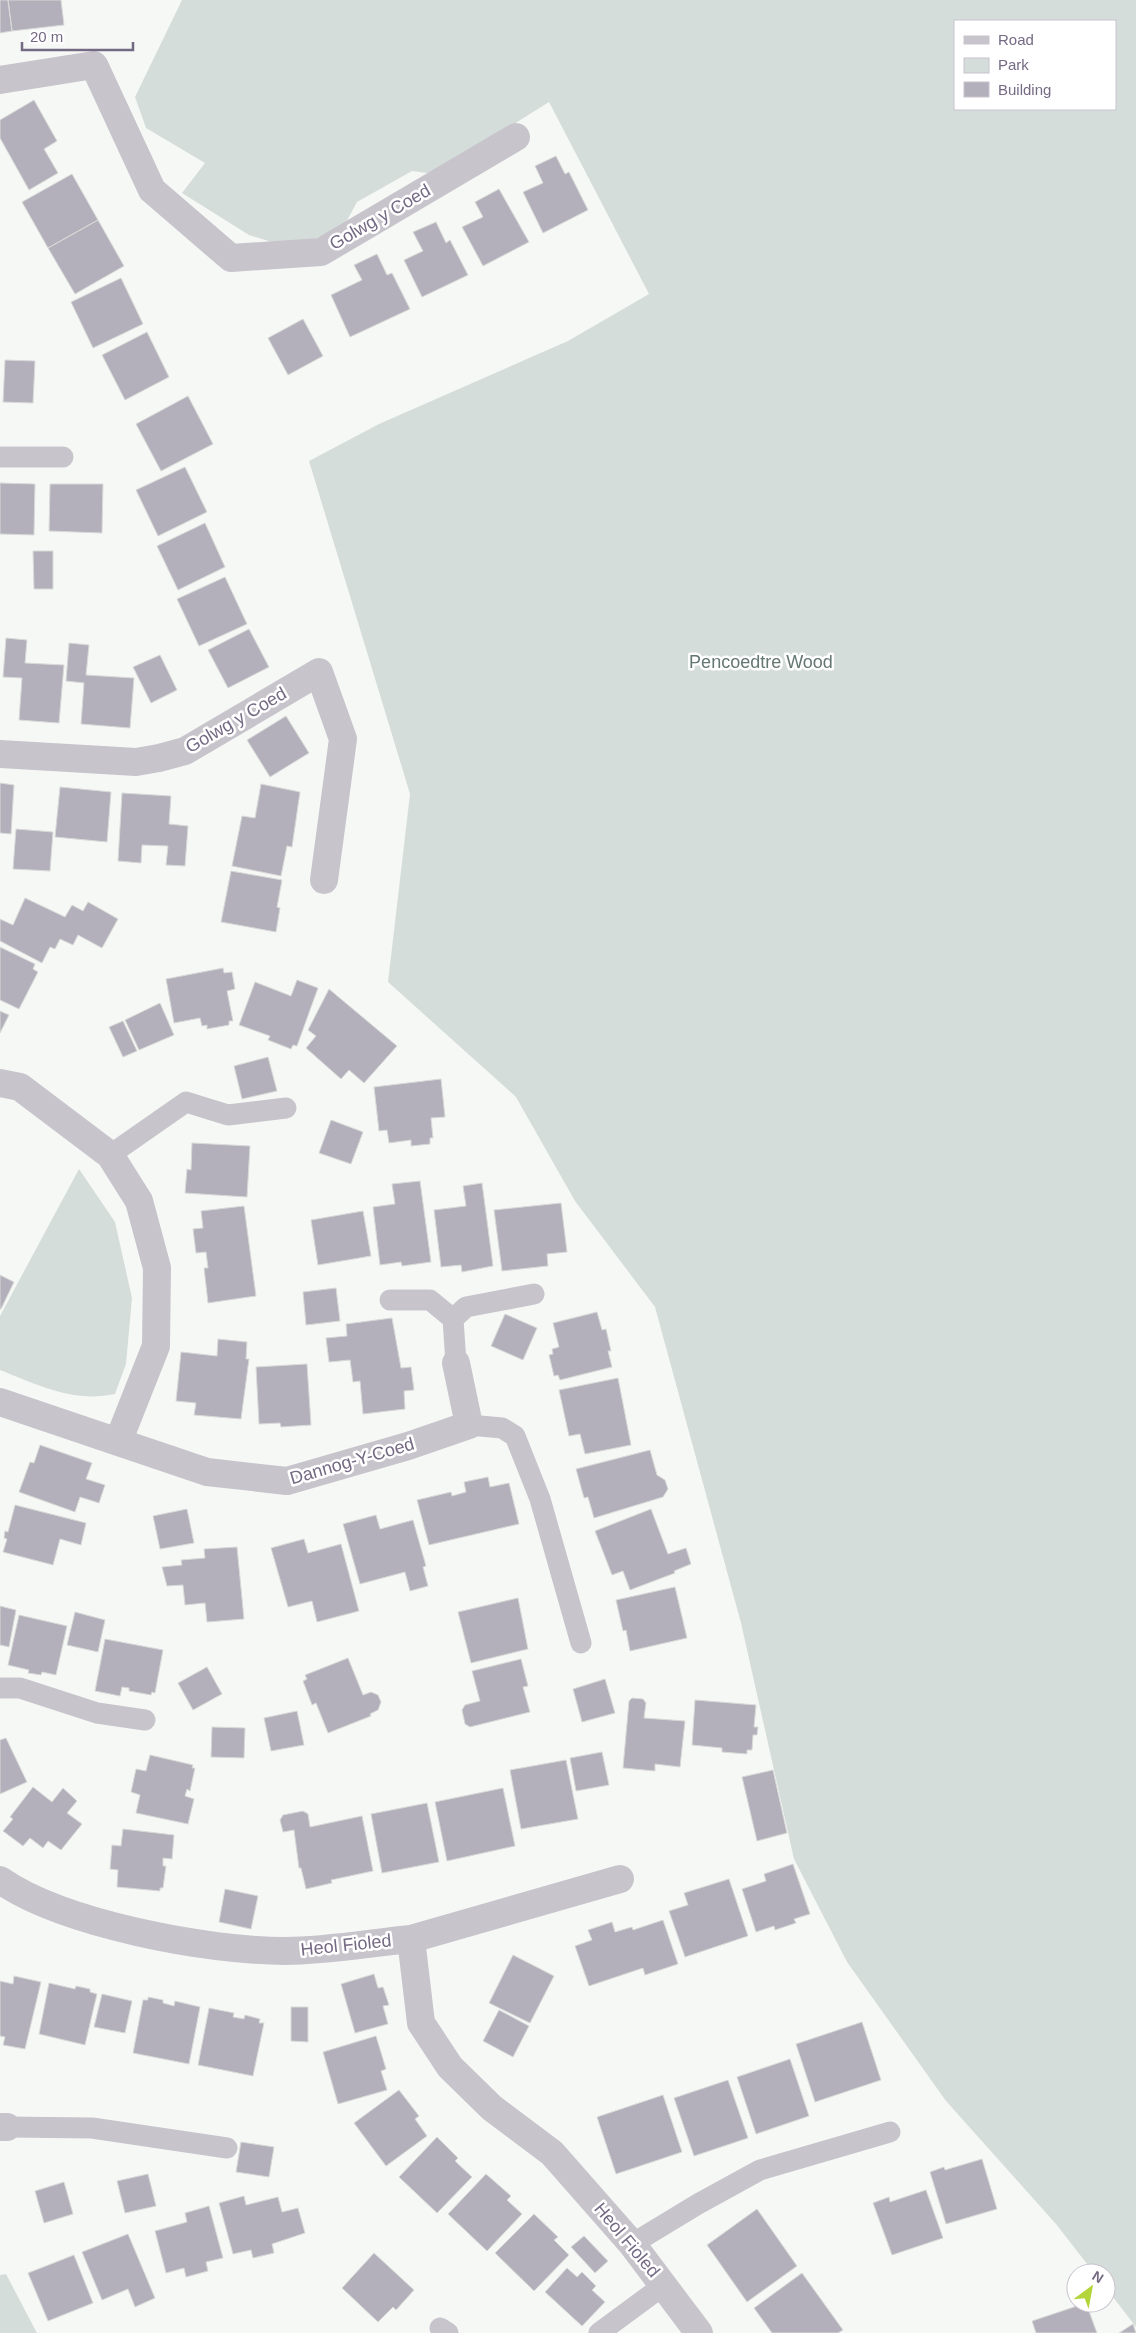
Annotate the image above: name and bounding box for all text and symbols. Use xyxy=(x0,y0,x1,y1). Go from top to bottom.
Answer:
scale bar xyxy=(22,20,134,52)
legend xyxy=(954,20,1116,110)
text: 20 m xyxy=(30,28,63,45)
text: Road xyxy=(998,31,1034,48)
text: Park xyxy=(998,56,1029,73)
text: Building xyxy=(998,81,1051,98)
street label: Golwg y Coed xyxy=(326,180,434,254)
park label: Pencoedtre Wood xyxy=(689,652,833,672)
street label: Golwg y Coed xyxy=(182,683,290,757)
street label: Dannog-Y-Coed xyxy=(288,1434,416,1488)
street label: Heol Fioled xyxy=(300,1930,392,1960)
street label: Heol Fioled xyxy=(590,2199,664,2281)
north arrow xyxy=(1066,2263,1116,2313)
text: N xyxy=(1089,2268,1106,2286)

